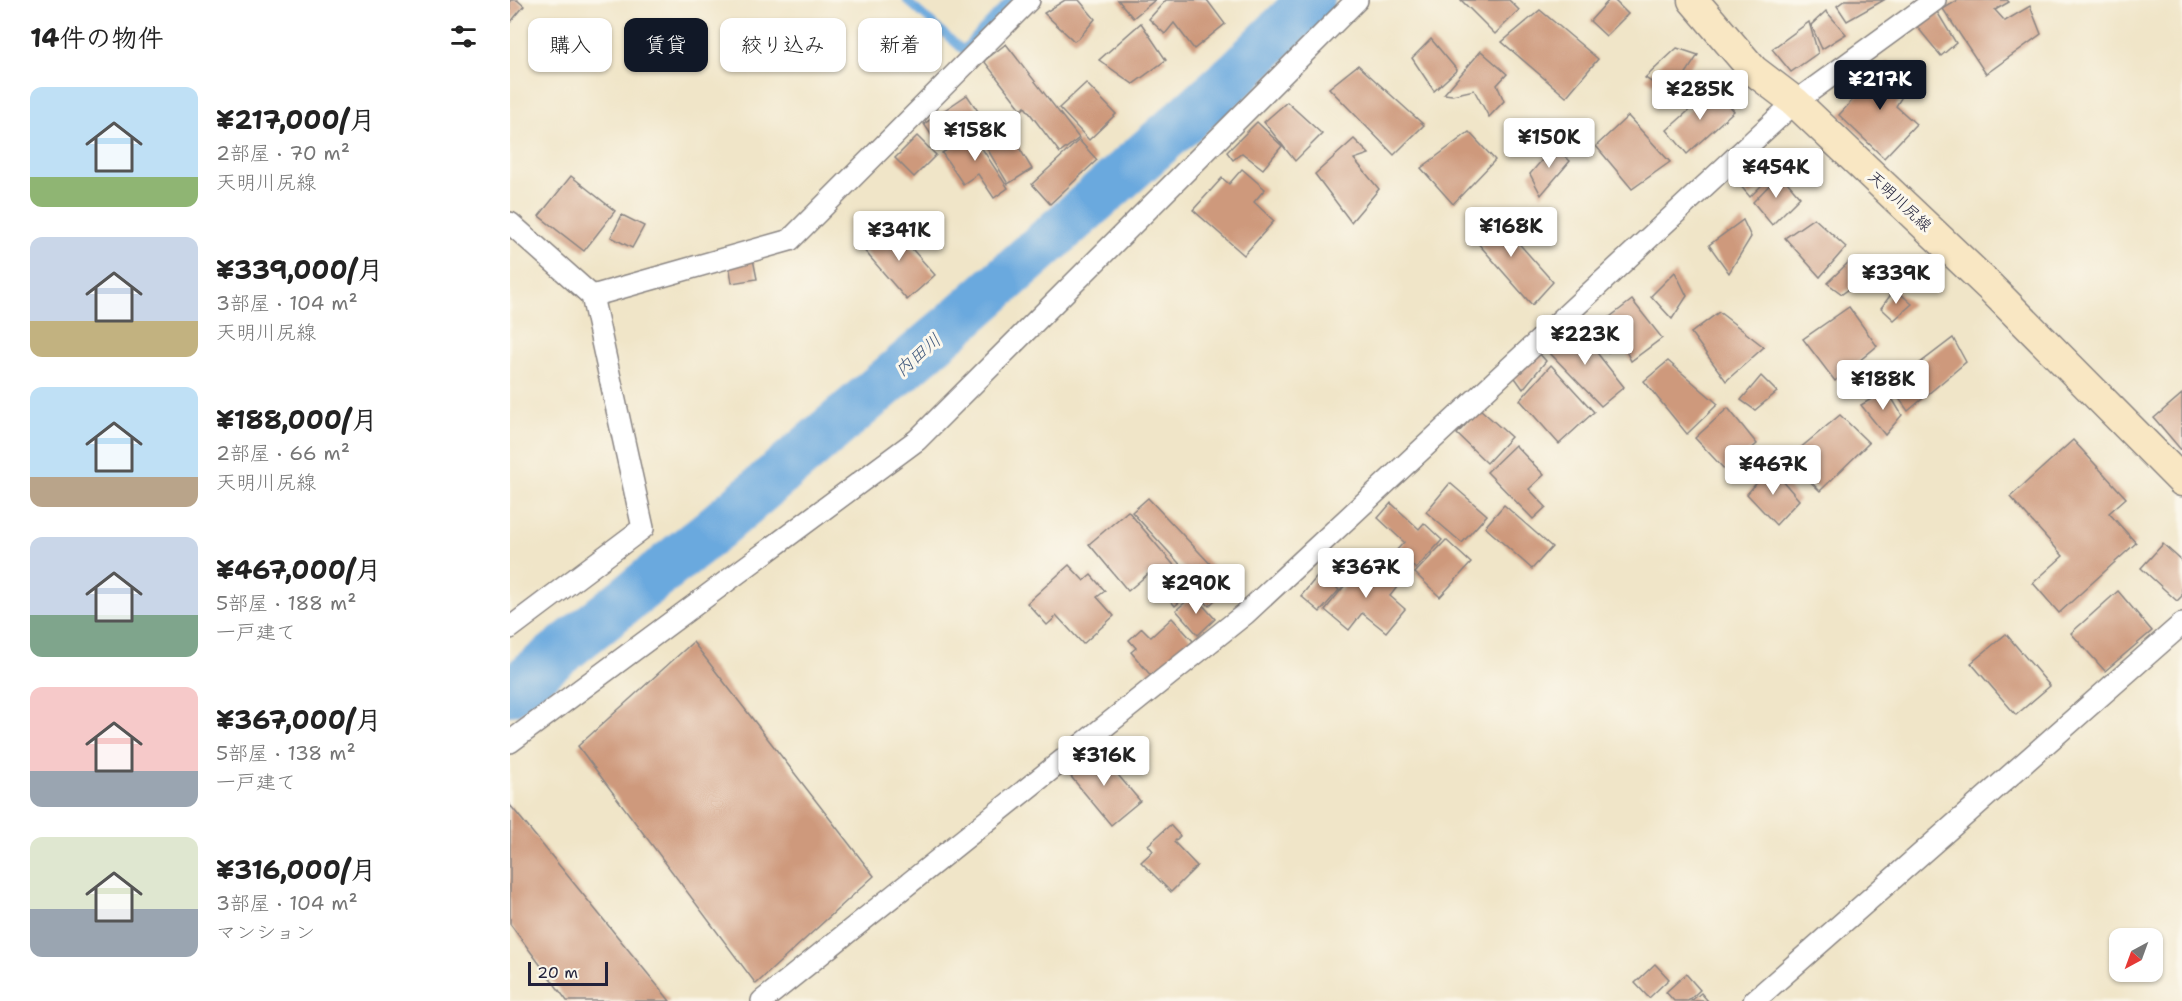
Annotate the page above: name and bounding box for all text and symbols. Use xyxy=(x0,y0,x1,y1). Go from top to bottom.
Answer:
chip: 購入 xyxy=(528,18,612,72)
chip: 賃貸 xyxy=(624,18,708,72)
chip: 絞り込み xyxy=(720,18,846,72)
chip: 新着 xyxy=(858,18,942,72)
text: 14件の物件 xyxy=(30,20,164,55)
icon: filters xyxy=(447,20,480,53)
pin: ¥217K xyxy=(1838,60,1922,111)
text: ¥217K xyxy=(1848,66,1912,92)
pin: ¥285K xyxy=(1658,70,1742,121)
text: ¥285K xyxy=(1666,76,1734,102)
text: ¥217,000/月 xyxy=(216,102,375,137)
icon: home xyxy=(78,111,150,183)
pin: ¥158K xyxy=(933,111,1017,162)
text: ¥158K xyxy=(944,117,1006,143)
pin: ¥150K xyxy=(1507,118,1591,169)
text: ¥150K xyxy=(1518,124,1580,150)
text: 2部屋 · 70 m² xyxy=(216,140,350,166)
pin: ¥454K xyxy=(1734,148,1818,199)
text: ¥454K xyxy=(1742,154,1810,180)
street label: 天明川尻線 xyxy=(1864,166,1936,236)
text: 天明川尻線 xyxy=(216,169,316,195)
pin: ¥168K xyxy=(1469,207,1553,258)
pin: ¥341K xyxy=(857,211,941,262)
text: ¥168K xyxy=(1479,213,1543,239)
text: ¥341K xyxy=(867,217,931,243)
text: ¥339,000/月 xyxy=(216,252,383,287)
pin: ¥339K xyxy=(1854,254,1938,305)
text: ¥339K xyxy=(1862,260,1930,286)
icon: home xyxy=(78,261,150,333)
text: 3部屋 · 104 m² xyxy=(216,290,358,316)
pin: ¥223K xyxy=(1543,315,1627,366)
text: 天明川尻線 xyxy=(216,319,316,345)
text: ¥223K xyxy=(1550,321,1620,347)
water label: 内田川 xyxy=(890,328,946,382)
pin: ¥188K xyxy=(1841,360,1925,411)
text: ¥188K xyxy=(1851,366,1915,392)
text: ¥188,000/月 xyxy=(216,402,378,437)
icon: home xyxy=(78,411,150,483)
text: 2部屋 · 66 m² xyxy=(216,440,350,466)
pin: ¥467K xyxy=(1731,445,1815,496)
text: ¥467K xyxy=(1739,451,1807,477)
text: 天明川尻線 xyxy=(216,469,316,495)
pin: ¥367K xyxy=(1324,548,1408,599)
text: ¥467,000/月 xyxy=(216,552,382,587)
text: ¥367K xyxy=(1332,554,1400,580)
icon: home xyxy=(78,561,150,633)
pin: ¥290K xyxy=(1154,564,1238,615)
text: ¥290K xyxy=(1162,570,1230,596)
text: 5部屋 · 188 m² xyxy=(216,590,356,616)
text: 一戸建て xyxy=(216,619,296,645)
text: ¥367,000/月 xyxy=(216,702,382,737)
icon: home xyxy=(78,711,150,783)
pin: ¥316K xyxy=(1062,736,1146,787)
text: 5部屋 · 138 m² xyxy=(216,740,356,766)
text: ¥316K xyxy=(1072,742,1136,768)
text: 一戸建て xyxy=(216,769,296,795)
text: ¥316,000/月 xyxy=(216,852,377,887)
icon: home xyxy=(78,861,150,933)
text: 3部屋 · 104 m² xyxy=(216,890,358,916)
text: マンション xyxy=(216,919,315,945)
north arrow xyxy=(2109,928,2163,982)
map controls xyxy=(2109,928,2163,982)
scale bar xyxy=(528,959,608,986)
text: 20 m xyxy=(537,962,578,983)

